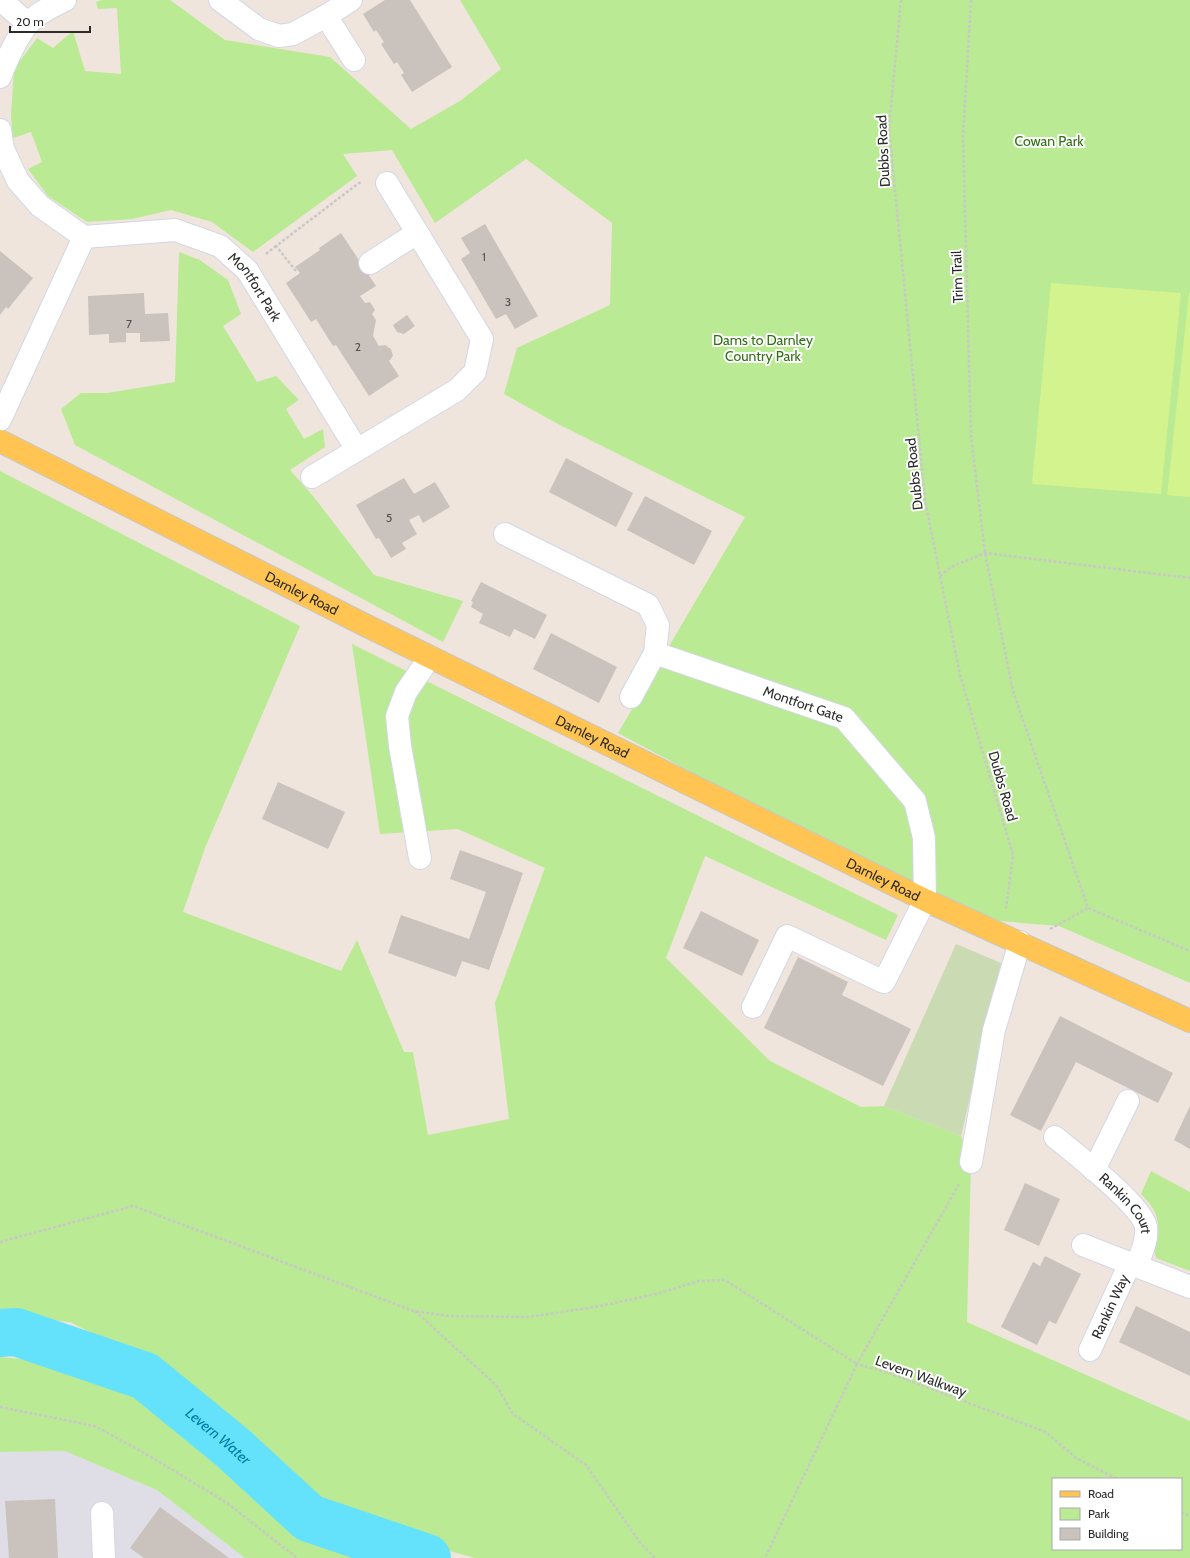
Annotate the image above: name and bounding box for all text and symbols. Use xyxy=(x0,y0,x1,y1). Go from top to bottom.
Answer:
scale bar xyxy=(10,8,90,34)
text: 20 m xyxy=(16,14,44,29)
street label: Dubbs Road xyxy=(872,114,894,188)
park label: Cowan Park xyxy=(1014,132,1084,150)
street label: Montfort Park xyxy=(224,248,286,325)
house number: 1 xyxy=(482,249,486,264)
street label: Trim Trail xyxy=(947,250,967,304)
house number: 3 xyxy=(505,294,511,309)
house number: 7 xyxy=(126,316,132,331)
park label: Dams to Darnley Country Park xyxy=(713,331,813,365)
house number: 2 xyxy=(355,339,361,354)
street label: Dubbs Road xyxy=(901,437,927,511)
house number: 5 xyxy=(386,510,392,525)
street label: Darnley Road xyxy=(262,567,342,619)
street label: Montfort Gate xyxy=(761,682,846,726)
street label: Darnley Road xyxy=(552,711,632,762)
street label: Dubbs Road xyxy=(984,749,1022,823)
street label: Darnley Road xyxy=(843,854,923,905)
street label: Rankin Court xyxy=(1095,1169,1155,1234)
street label: Rankin Way xyxy=(1087,1271,1133,1342)
street label: Levern Walkway xyxy=(873,1351,969,1401)
water label: Levern Water xyxy=(182,1404,255,1470)
legend xyxy=(1052,1478,1182,1550)
text: Road xyxy=(1088,1486,1114,1501)
text: Park xyxy=(1088,1506,1110,1521)
text: Building xyxy=(1088,1526,1130,1541)

